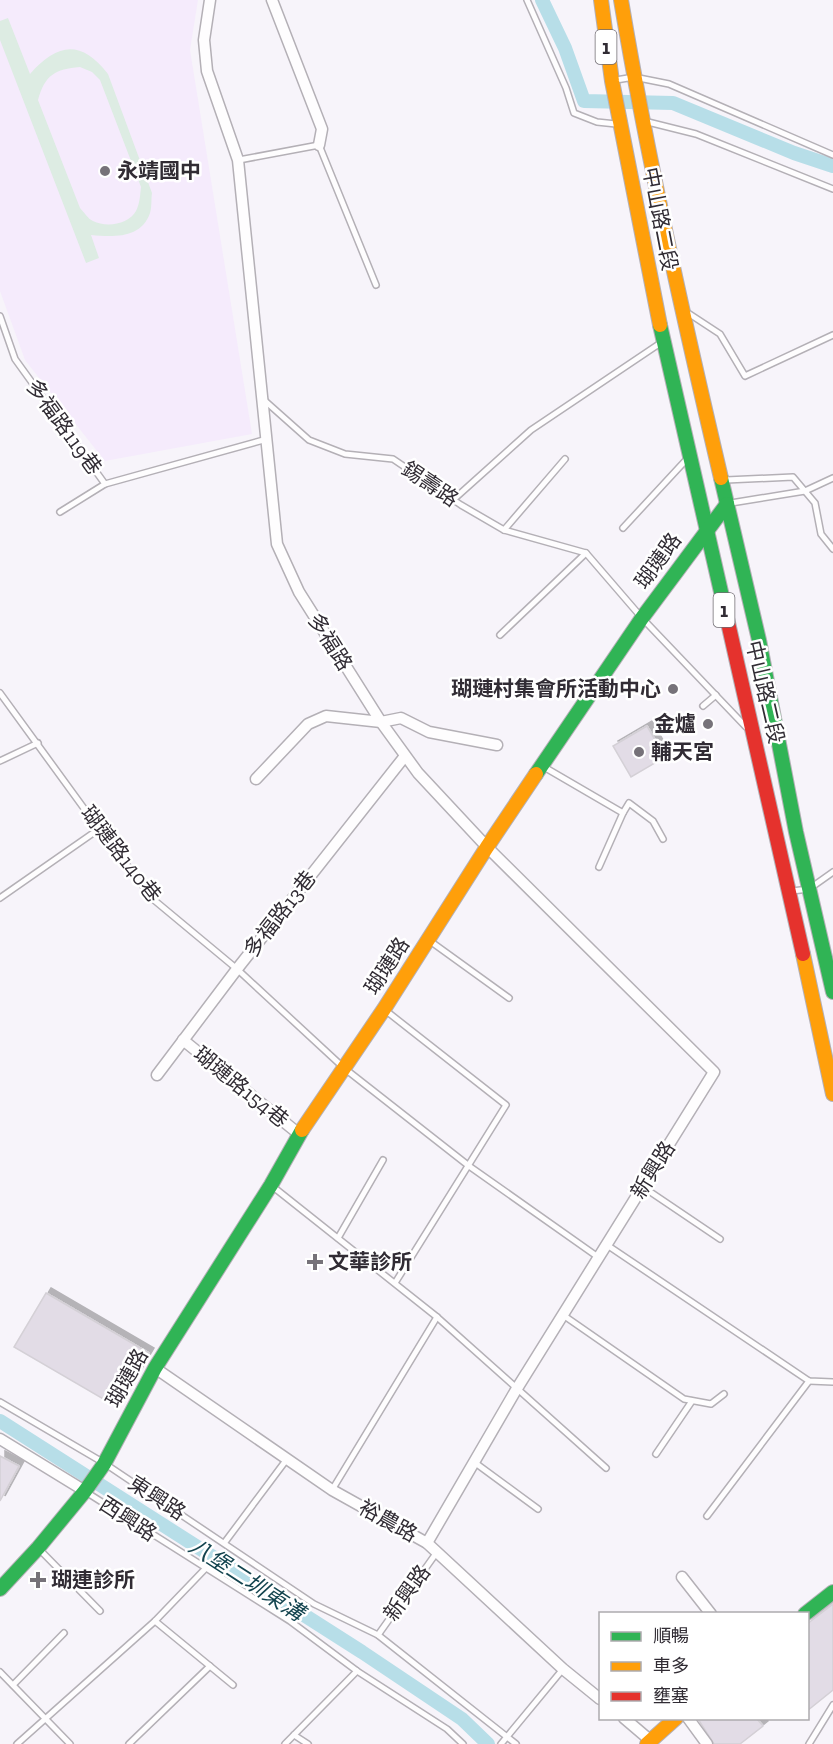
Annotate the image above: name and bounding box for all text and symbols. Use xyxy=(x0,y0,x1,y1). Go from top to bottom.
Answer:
road number: 1 xyxy=(596,30,616,64)
place label: 永靖國中 xyxy=(117,158,201,183)
marker: 永靖國中 xyxy=(98,164,112,178)
street label: 中山路二段 xyxy=(638,165,683,273)
street label: 多福路119巷 xyxy=(22,374,107,479)
street label: 錫壽路 xyxy=(397,456,463,512)
street label: 瑚璉路 xyxy=(629,528,686,594)
road number: 1 xyxy=(714,593,734,627)
street label: 多福路 xyxy=(303,608,358,675)
street label: 中山路二段 xyxy=(741,638,789,746)
place label: 瑚璉村集會所活動中心 xyxy=(451,676,661,701)
marker: 瑚璉村集會所活動中心 xyxy=(666,682,680,696)
place label: 金爐 xyxy=(654,711,696,736)
marker: 金爐 xyxy=(701,717,715,731)
place label: 輔天宮 xyxy=(651,739,714,764)
marker: 輔天宮 xyxy=(632,745,646,759)
street label: 瑚璉路140巷 xyxy=(76,800,167,907)
street label: 多福路13巷 xyxy=(238,866,321,962)
street label: 瑚璉路 xyxy=(359,933,414,999)
street label: 瑚璉路154巷 xyxy=(189,1041,294,1132)
street label: 新興路 xyxy=(625,1136,680,1203)
place label: 文華診所 xyxy=(328,1249,412,1274)
marker: 文華診所 xyxy=(306,1253,324,1271)
street label: 瑚璉路 xyxy=(100,1344,153,1411)
street label: 東興路 xyxy=(124,1470,190,1525)
street label: 西興路 xyxy=(95,1491,161,1546)
street label: 裕農路 xyxy=(355,1494,422,1547)
water label: 八堡二圳東溝 xyxy=(184,1532,312,1628)
street label: 新興路 xyxy=(378,1560,435,1626)
place label: 瑚連診所 xyxy=(51,1567,135,1592)
marker: 瑚連診所 xyxy=(29,1571,47,1589)
legend xyxy=(599,1612,809,1720)
text: 順暢 xyxy=(653,1625,689,1647)
text: 車多 xyxy=(653,1655,689,1677)
text: 壅塞 xyxy=(653,1685,689,1707)

